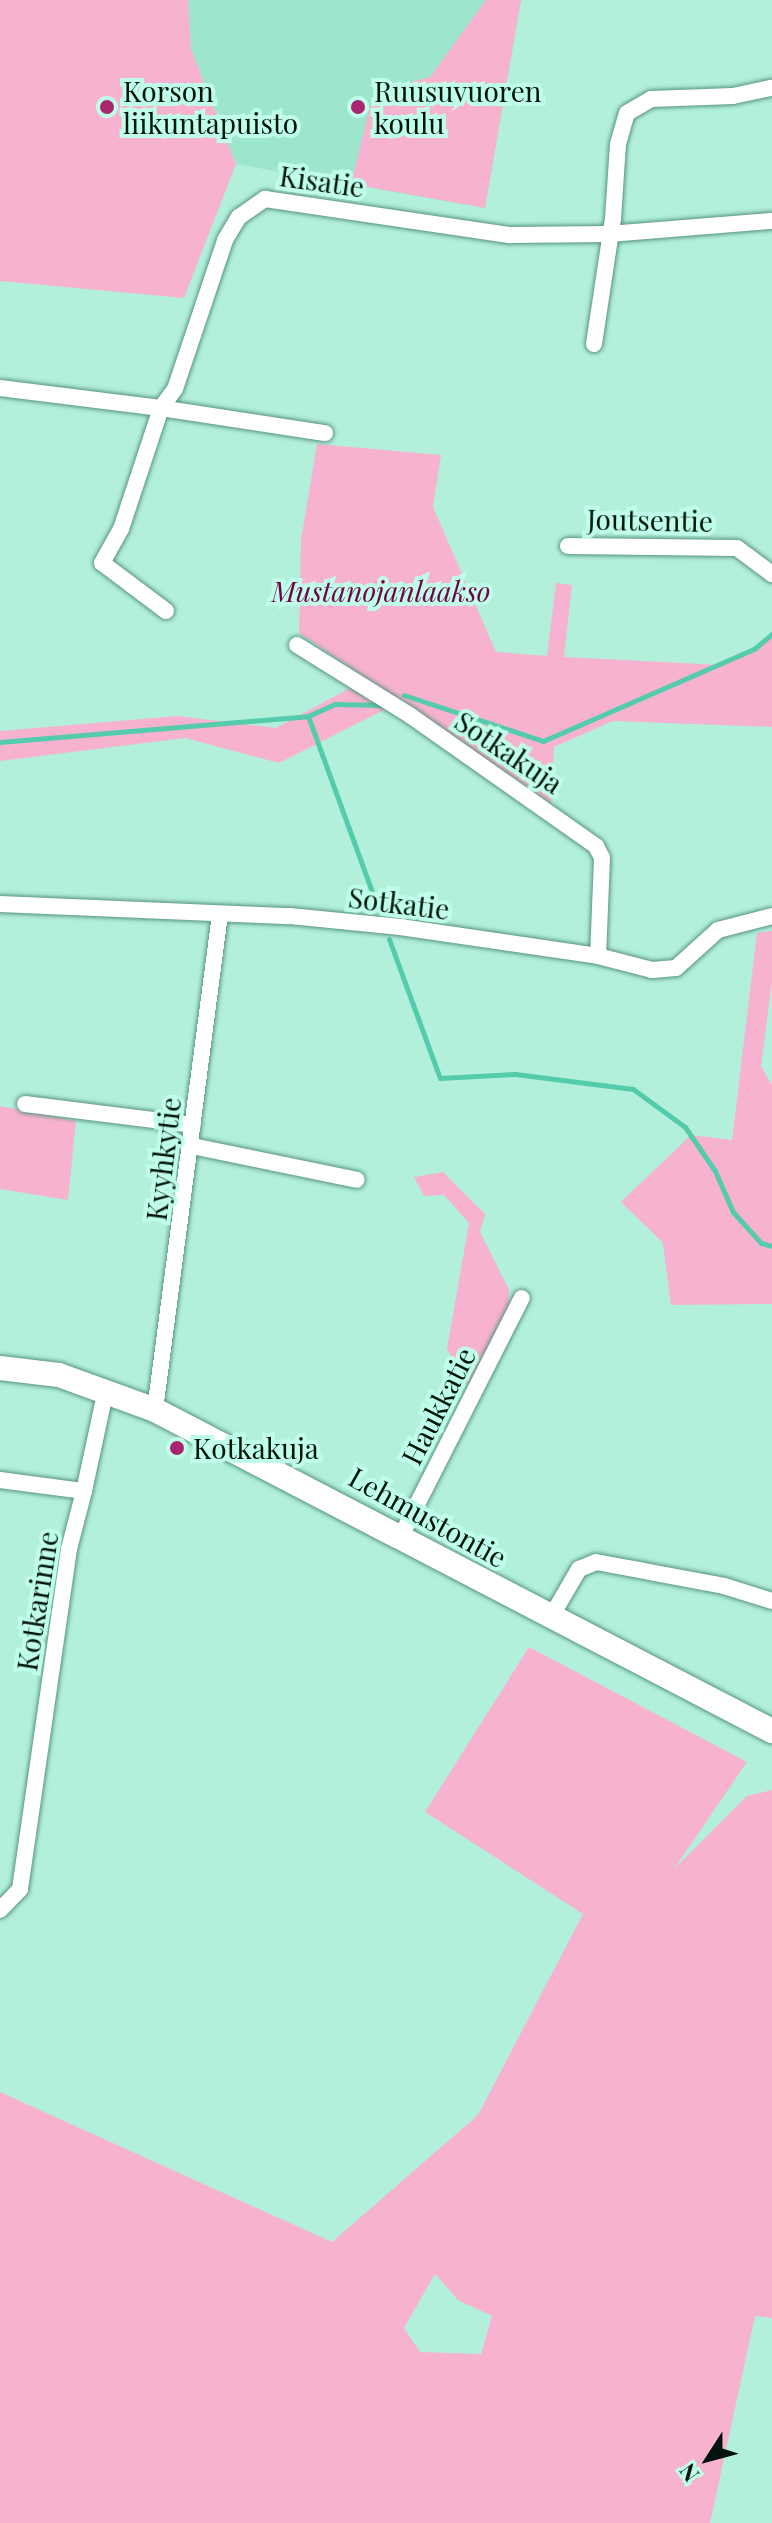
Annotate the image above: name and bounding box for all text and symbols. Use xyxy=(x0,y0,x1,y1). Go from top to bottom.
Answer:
place label: Korson liikuntapuisto xyxy=(123,74,298,140)
place label: Ruusuvuoren koulu xyxy=(374,74,542,140)
marker: Korson liikuntapuisto xyxy=(98,98,116,116)
marker: Ruusuvuoren koulu xyxy=(349,98,367,116)
street label: Kisatie xyxy=(277,158,367,204)
street label: Joutsentie xyxy=(587,502,713,538)
park label: Mustanojanlaakso xyxy=(272,574,490,608)
street label: Sotkakuja xyxy=(449,704,569,800)
street label: Sotkatie xyxy=(346,880,452,926)
street label: Kyyhkytie xyxy=(139,1095,187,1223)
street label: Haukkatie xyxy=(394,1342,482,1470)
place label: Kotkakuja xyxy=(193,1431,319,1465)
marker: Kotkakuja xyxy=(168,1439,186,1457)
street label: Lehmustontie xyxy=(343,1460,513,1574)
street label: Kotkarinne xyxy=(9,1529,65,1673)
north arrow xyxy=(668,2419,748,2499)
text: N xyxy=(672,2458,705,2488)

